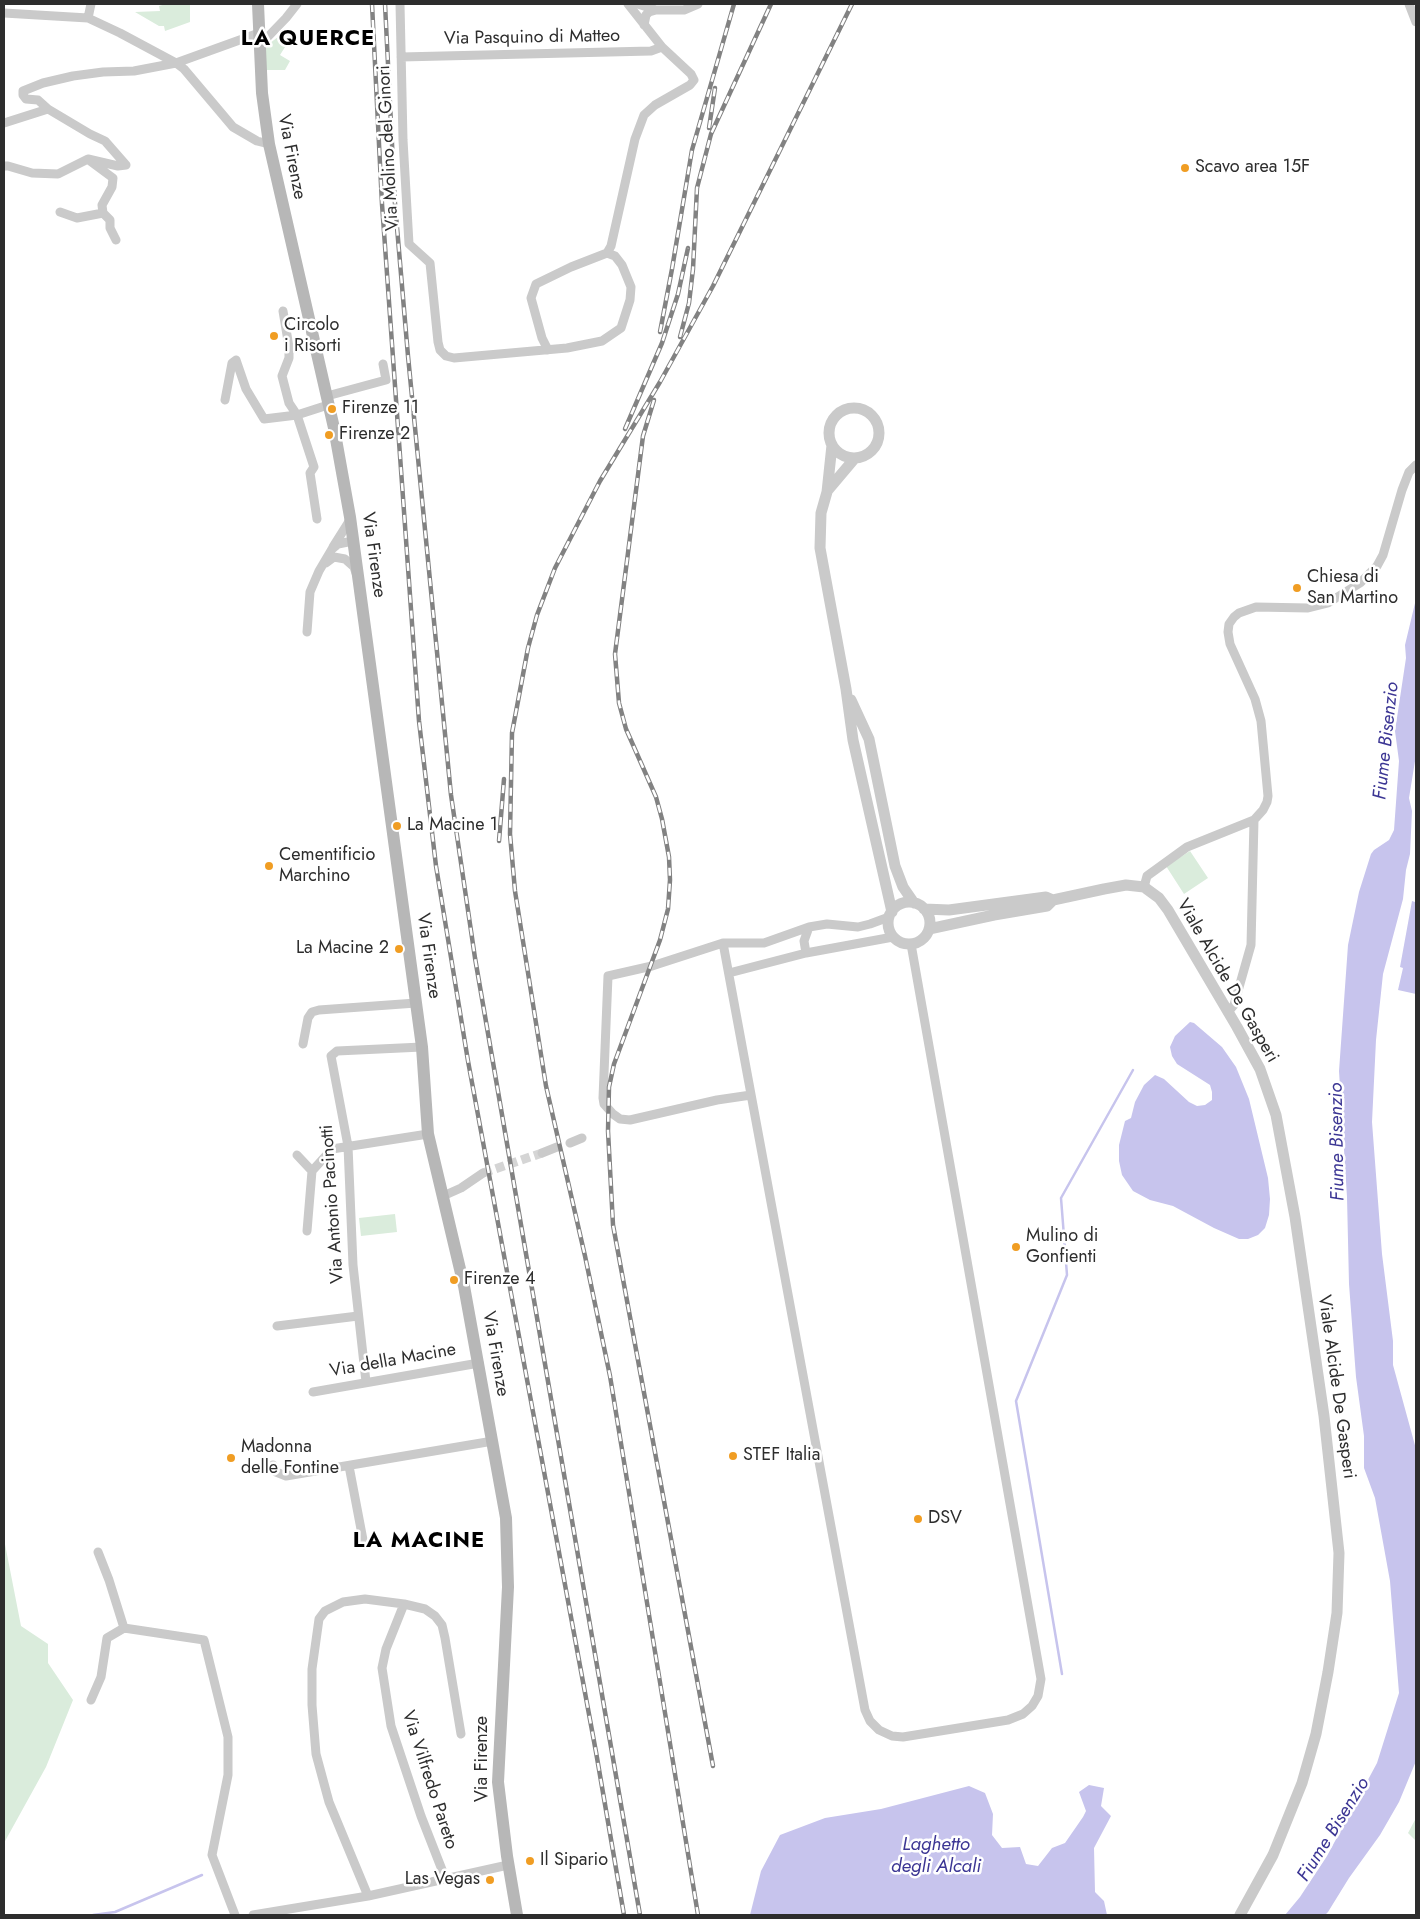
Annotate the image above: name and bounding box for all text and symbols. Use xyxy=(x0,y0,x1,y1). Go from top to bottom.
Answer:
street label: Via Pasquino di Matteo xyxy=(444,26,620,50)
district label: LA QUERCE xyxy=(240,27,376,53)
street label: Via Molino del Ginori xyxy=(374,64,404,232)
street label: Via Firenze xyxy=(272,113,310,201)
place label: Scavo area 15F xyxy=(1195,157,1310,179)
marker: Scavo area 15F xyxy=(1179,162,1191,174)
place label: Circolo i Risorti xyxy=(284,315,341,358)
marker: Circolo i Risorti xyxy=(268,330,280,342)
place label: Firenze 11 xyxy=(342,398,419,420)
marker: Firenze 11 xyxy=(326,403,338,415)
place label: Firenze 2 xyxy=(339,424,410,446)
marker: Firenze 2 xyxy=(323,429,335,441)
street label: Via Firenze xyxy=(356,511,390,599)
place label: Chiesa di San Martino xyxy=(1307,567,1398,610)
marker: Chiesa di San Martino xyxy=(1291,582,1303,594)
water label: Fiume Bisenzio xyxy=(1369,681,1405,801)
place label: La Macine 1 xyxy=(407,815,498,837)
marker: La Macine 1 xyxy=(391,820,403,832)
place label: Cementificio Marchino xyxy=(279,845,375,888)
marker: Cementificio Marchino xyxy=(263,860,275,872)
street label: Viale Alcide De Gasperi xyxy=(1171,895,1283,1067)
street label: Via Firenze xyxy=(411,912,445,1000)
place label: La Macine 2 xyxy=(296,938,389,960)
marker: La Macine 2 xyxy=(393,943,405,955)
water label: Fiume Bisenzio xyxy=(1326,1083,1350,1201)
street label: Via Antonio Pacinotti xyxy=(317,1124,349,1284)
place label: Mulino di Gonfienti xyxy=(1026,1226,1098,1268)
marker: Mulino di Gonfienti xyxy=(1010,1241,1022,1253)
place label: Firenze 4 xyxy=(464,1269,535,1291)
marker: Firenze 4 xyxy=(448,1274,460,1286)
street label: Viale Alcide De Gasperi xyxy=(1312,1294,1360,1480)
street label: Via Firenze xyxy=(477,1310,513,1398)
street label: Via della Macine xyxy=(328,1339,458,1383)
place label: Madonna delle Fontine xyxy=(241,1437,339,1480)
place label: STEF Italia xyxy=(743,1445,820,1467)
marker: STEF Italia xyxy=(727,1450,739,1462)
marker: Madonna delle Fontine xyxy=(225,1452,237,1464)
place label: DSV xyxy=(928,1508,962,1530)
marker: DSV xyxy=(912,1513,924,1525)
district label: LA MACINE xyxy=(352,1529,486,1555)
street label: Via Vilfredo Pareto xyxy=(396,1708,462,1852)
street label: Via Firenze xyxy=(472,1716,494,1802)
water label: Fiume Bisenzio xyxy=(1293,1774,1375,1886)
water label: Laghetto degli Alcali xyxy=(891,1834,981,1878)
place label: Il Sipario xyxy=(540,1850,608,1872)
marker: Il Sipario xyxy=(524,1855,536,1867)
place label: Las Vegas xyxy=(405,1869,480,1891)
marker: Las Vegas xyxy=(484,1874,496,1886)

